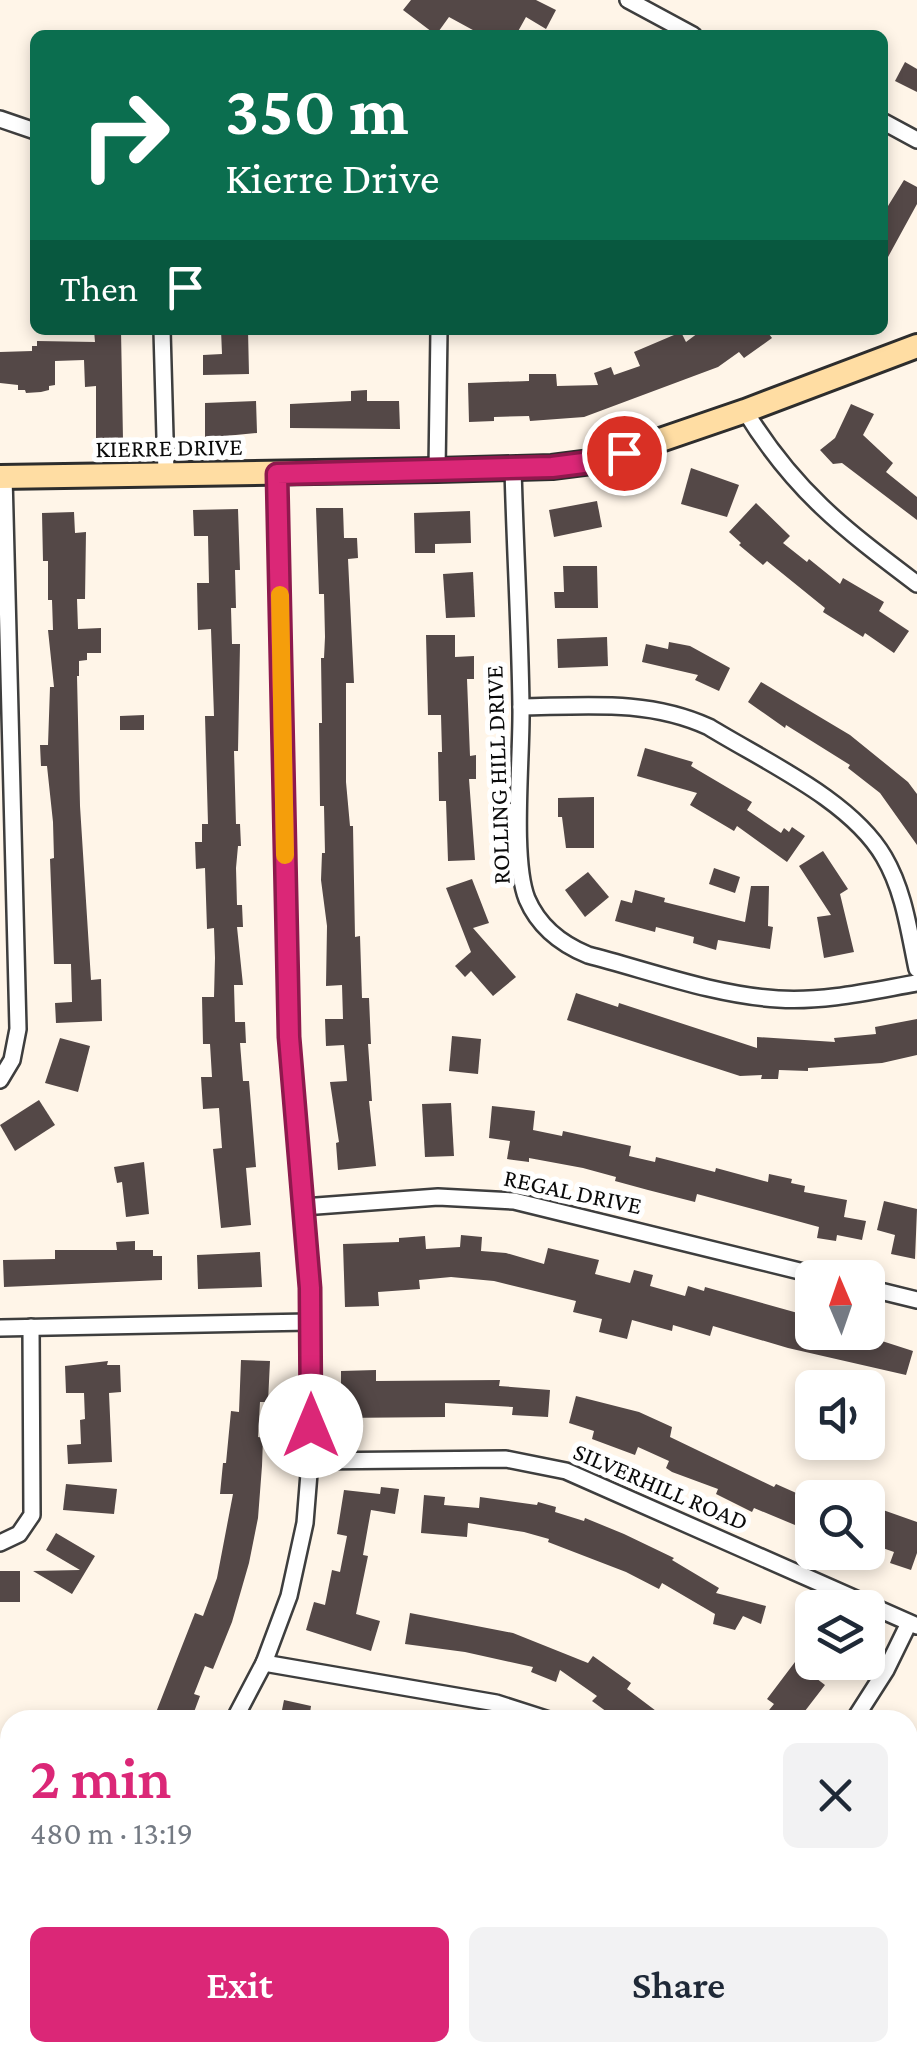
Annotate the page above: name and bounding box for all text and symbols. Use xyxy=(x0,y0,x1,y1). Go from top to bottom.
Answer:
icon: right xyxy=(60,70,190,200)
text: 350 m xyxy=(225,71,409,149)
text: Kierre Drive xyxy=(225,153,440,203)
icon: arrive xyxy=(158,260,213,315)
text: Then xyxy=(60,267,138,309)
pin xyxy=(582,411,667,496)
icon: arrive xyxy=(597,426,652,481)
street label: KIERRE DRIVE xyxy=(95,433,243,462)
street label: ROLLING HILL DRIVE xyxy=(480,665,515,885)
street label: REGAL DRIVE xyxy=(501,1164,644,1219)
north arrow xyxy=(795,1260,885,1350)
map controls xyxy=(795,1260,885,1680)
button: sound xyxy=(795,1370,885,1460)
position arrow xyxy=(259,1374,363,1478)
street label: SILVERHILL ROAD xyxy=(569,1438,752,1535)
button: search xyxy=(795,1480,885,1570)
button: layers xyxy=(795,1590,885,1680)
button: close xyxy=(783,1743,888,1848)
text: 2 min xyxy=(30,1744,171,1811)
text: 480 m · 13:19 xyxy=(30,1815,193,1851)
button: Exit xyxy=(30,1927,449,2042)
button: Share xyxy=(469,1927,888,2042)

